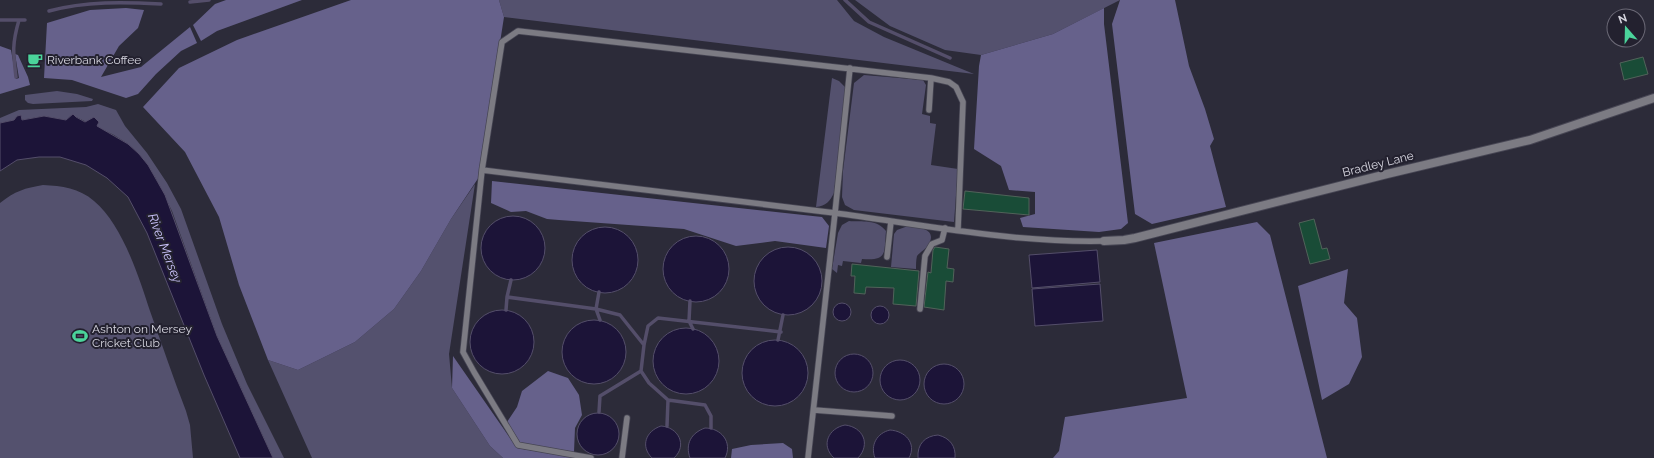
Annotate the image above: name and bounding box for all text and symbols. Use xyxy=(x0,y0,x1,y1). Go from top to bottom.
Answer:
north arrow xyxy=(1606,8,1646,48)
text: N xyxy=(1617,12,1629,27)
cafe icon: Riverbank Coffee xyxy=(26,51,44,69)
place label: Riverbank Coffee xyxy=(47,53,141,67)
street label: Bradley Lane xyxy=(1341,148,1415,180)
water label: River Mersey xyxy=(145,211,185,285)
place label: Ashton on Mersey Cricket Club xyxy=(92,322,192,350)
sports icon: Ashton on Mersey Cricket Club xyxy=(71,327,89,345)

